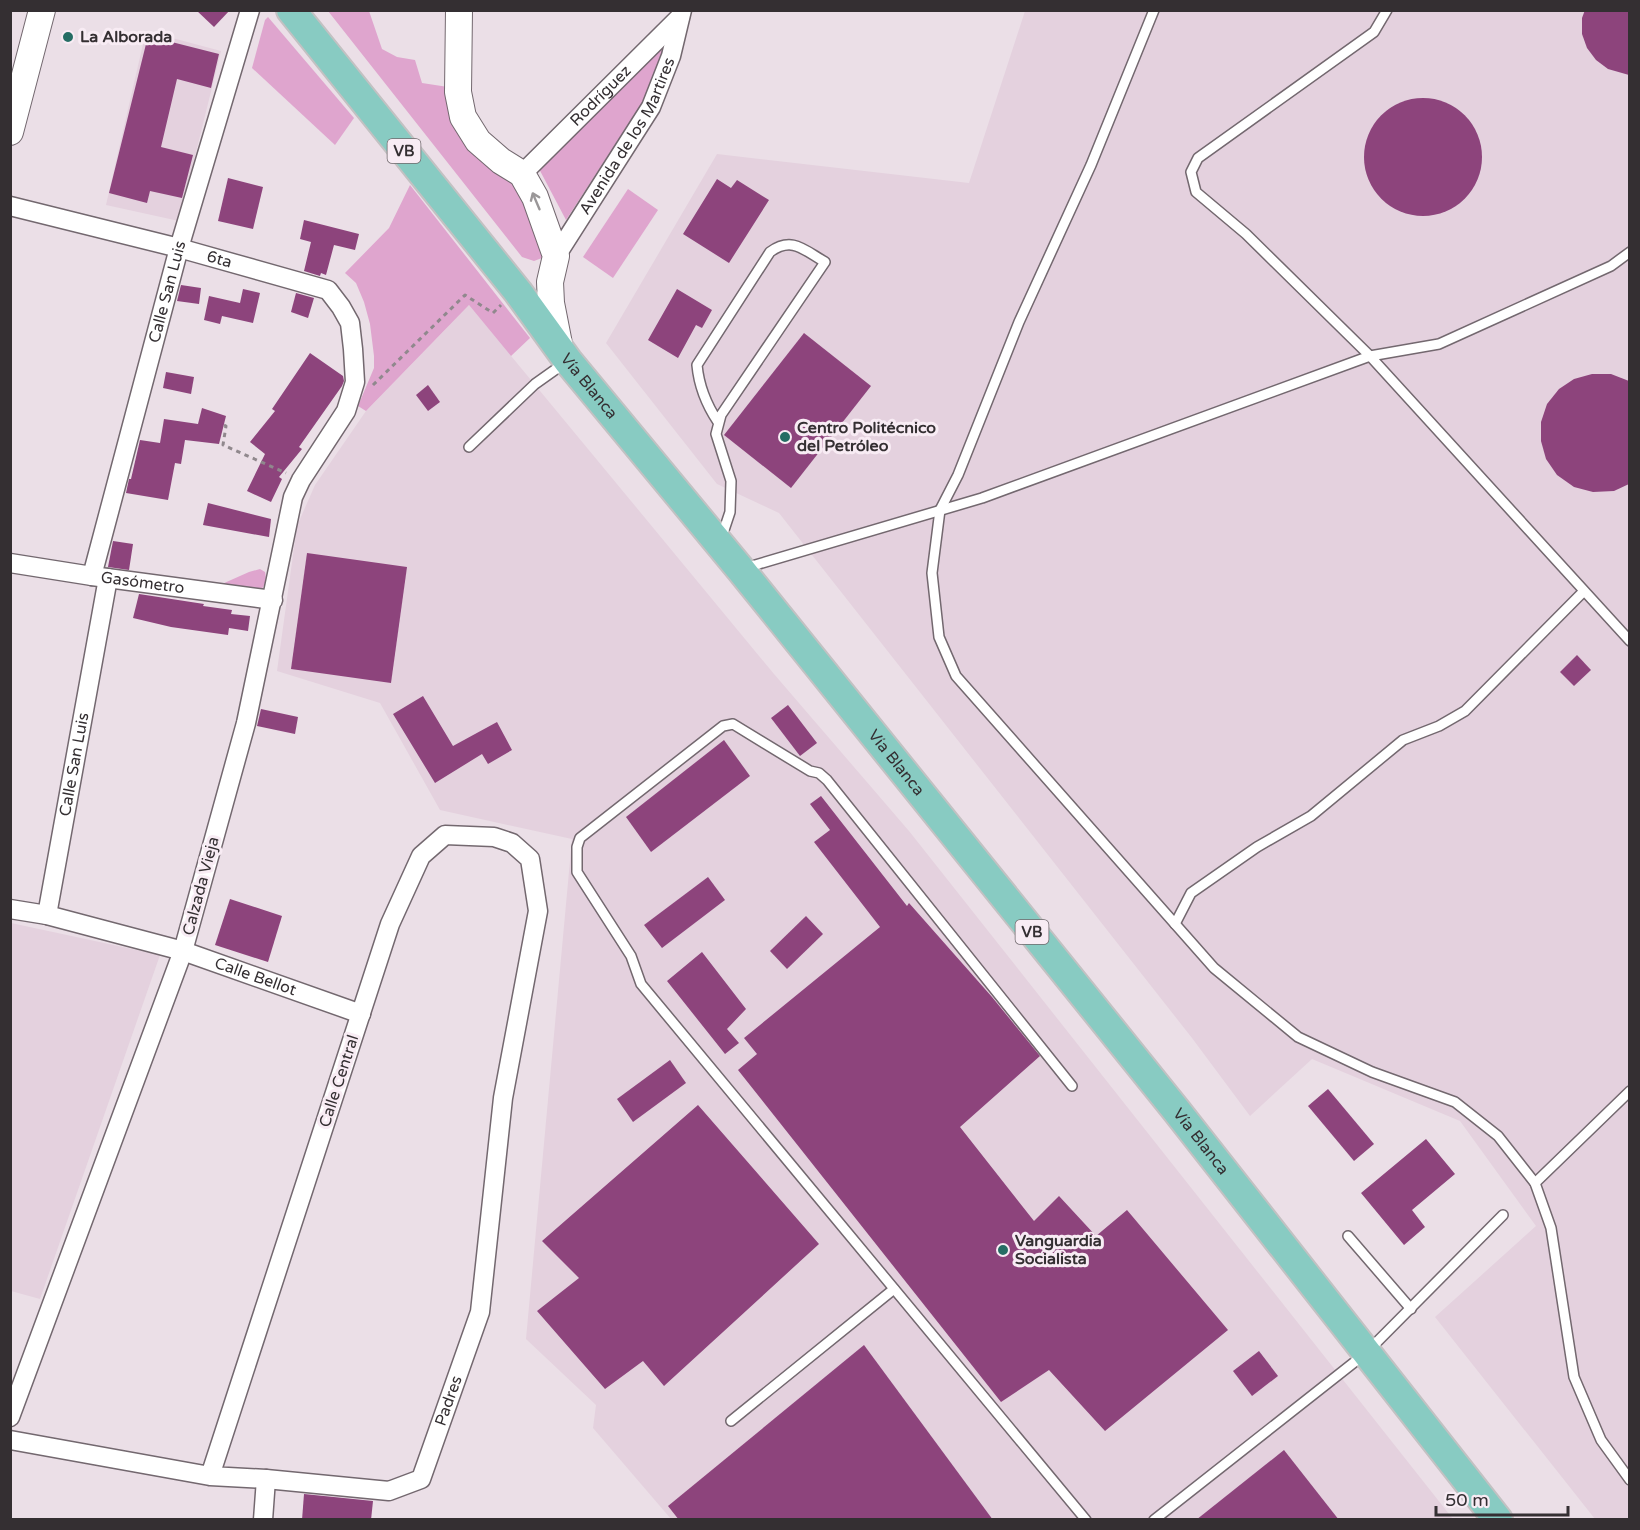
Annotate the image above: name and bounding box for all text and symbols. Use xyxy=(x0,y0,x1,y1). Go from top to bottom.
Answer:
place label: La Alborada xyxy=(80,27,172,47)
marker: La Alborada xyxy=(61,30,75,44)
street label: Avenida de los Martires xyxy=(575,55,679,218)
street label: Rodríguez xyxy=(566,61,636,130)
road number: VB xyxy=(388,139,420,163)
one-way arrow xyxy=(530,192,541,211)
street label: Calle San Luis xyxy=(144,238,191,345)
street label: 6ta xyxy=(204,246,234,272)
street label: Vía Blanca xyxy=(556,350,622,423)
place label: Centro Politécnico del Petróleo xyxy=(797,418,936,456)
marker: Centro Politécnico del Petróleo xyxy=(778,430,792,444)
street label: Gasómetro xyxy=(100,567,186,598)
street label: Calle San Luis xyxy=(55,711,93,818)
street label: Vía Blanca xyxy=(864,726,929,800)
street label: Calzada Vieja xyxy=(178,834,224,938)
road number: VB xyxy=(1016,920,1048,944)
street label: Calle Bellot xyxy=(212,953,299,1000)
street label: Calle Central xyxy=(315,1032,363,1130)
street label: Vía Blanca xyxy=(1168,1104,1233,1179)
place label: Vanguardia Socialista xyxy=(1015,1231,1102,1269)
marker: Vanguardia Socialista xyxy=(996,1243,1010,1257)
street label: Padres xyxy=(431,1373,467,1429)
scale bar xyxy=(1436,1479,1568,1517)
text: 50 m xyxy=(1445,1489,1489,1511)

